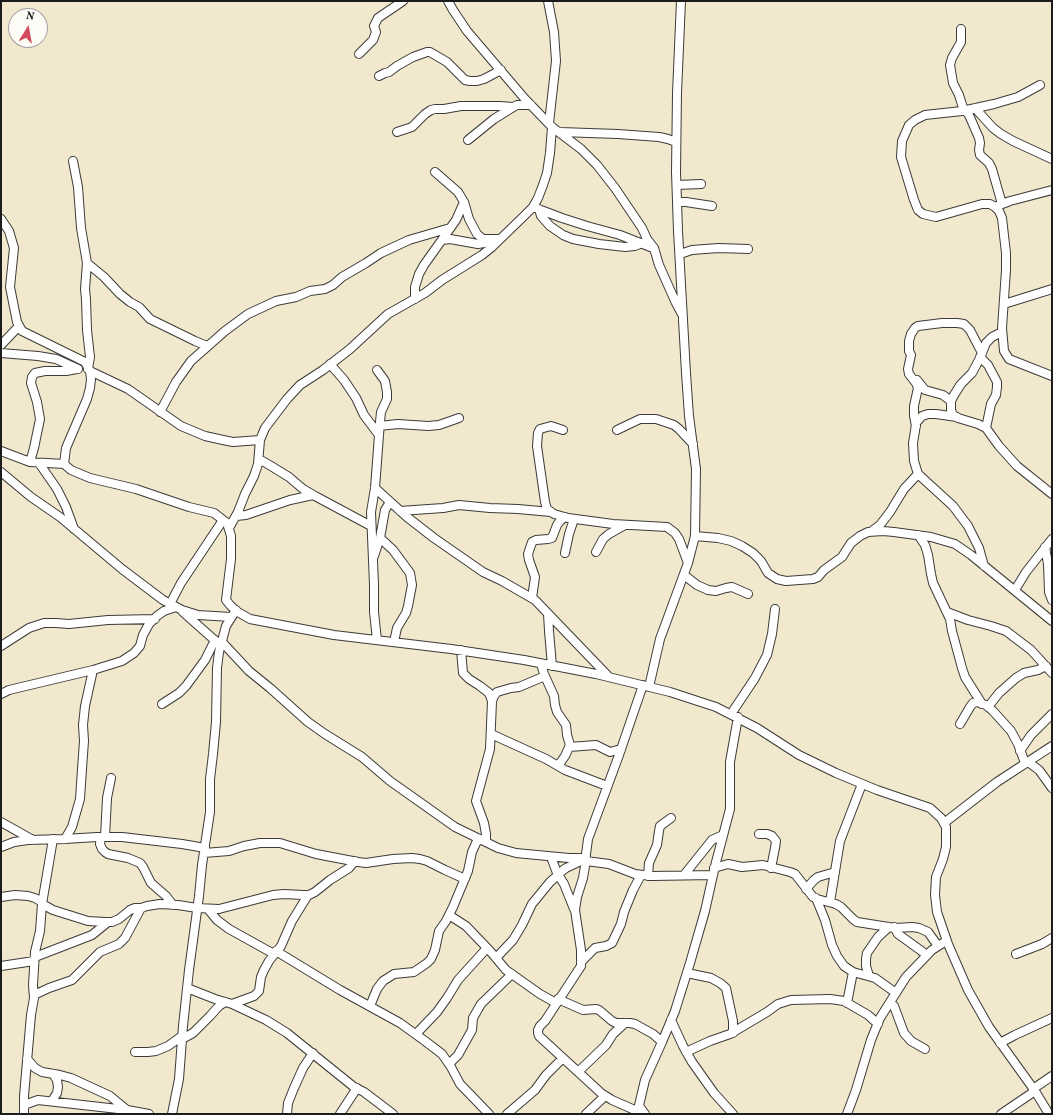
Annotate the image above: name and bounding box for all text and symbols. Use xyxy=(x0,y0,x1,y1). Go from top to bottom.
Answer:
north arrow xyxy=(8,8,48,48)
text: N xyxy=(25,9,36,25)

